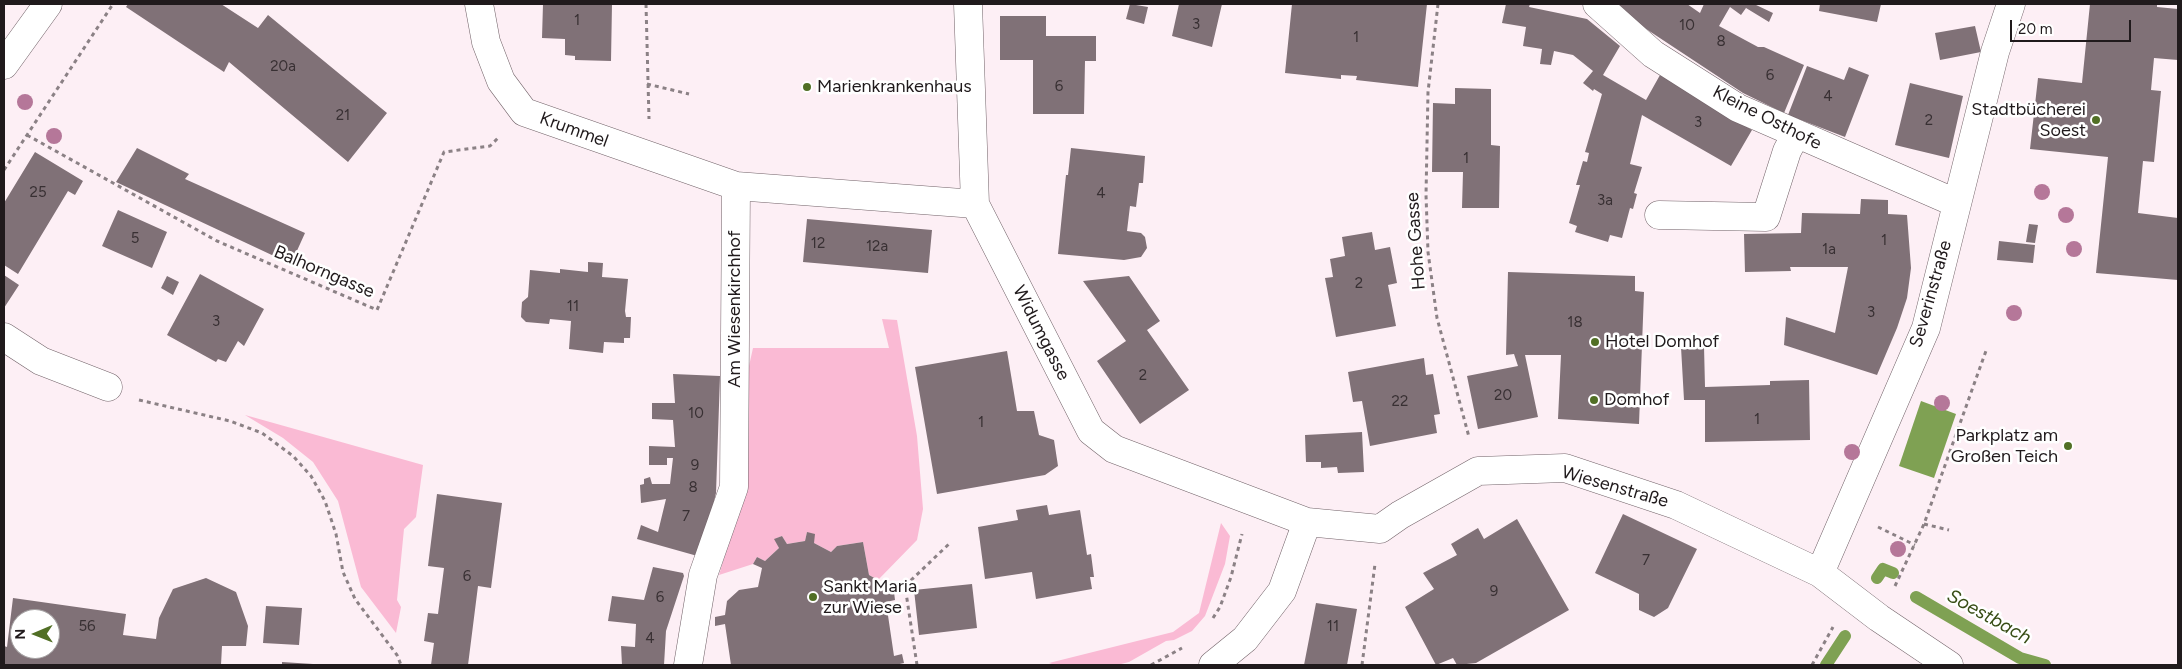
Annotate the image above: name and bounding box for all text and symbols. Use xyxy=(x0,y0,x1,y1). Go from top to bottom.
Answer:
scale bar xyxy=(2012,10,2133,42)
house number: 1 xyxy=(574,12,580,30)
house number: 3 xyxy=(1192,16,1200,34)
house number: 10 xyxy=(1679,17,1695,35)
text: 20 m xyxy=(2018,20,2052,38)
house number: 1 xyxy=(1353,29,1359,47)
house number: 8 xyxy=(1716,33,1726,51)
house number: 20a xyxy=(270,58,296,76)
house number: 6 xyxy=(1766,67,1774,85)
place label: Marienkrankenhaus xyxy=(817,76,972,98)
house number: 6 xyxy=(1055,78,1063,96)
marker: Marienkrankenhaus xyxy=(801,81,813,93)
street label: Kleine Osthofe xyxy=(1709,81,1825,155)
house number: 4 xyxy=(1823,88,1833,106)
place label: Stadtbücherei Soest xyxy=(1971,99,2086,142)
house number: 21 xyxy=(336,107,350,125)
street label: Krummel xyxy=(537,108,611,152)
house number: 2 xyxy=(1925,112,1933,130)
house number: 3 xyxy=(1694,114,1702,132)
marker: Stadtbücherei Soest xyxy=(2090,114,2102,126)
house number: 1 xyxy=(1463,150,1469,168)
house number: 25 xyxy=(29,184,47,202)
house number: 4 xyxy=(1096,185,1106,203)
street label: Hohe Gasse xyxy=(1402,191,1430,291)
house number: 3a xyxy=(1597,192,1613,210)
house number: 5 xyxy=(131,230,139,248)
street label: Am Wiesenkirchhof xyxy=(724,230,746,388)
house number: 1 xyxy=(1881,232,1887,250)
house number: 12 xyxy=(811,235,825,253)
house number: 12a xyxy=(866,238,888,256)
street label: Severinstraße xyxy=(1905,238,1957,350)
street label: Balhorngasse xyxy=(270,241,378,303)
house number: 1a xyxy=(1822,241,1836,259)
house number: 2 xyxy=(1355,275,1363,293)
street label: Widumgasse xyxy=(1008,282,1074,384)
house number: 11 xyxy=(567,298,579,316)
house number: 3 xyxy=(1867,304,1875,322)
house number: 3 xyxy=(212,313,220,331)
house number: 18 xyxy=(1567,314,1583,332)
place label: Hotel Domhof xyxy=(1605,331,1719,353)
marker: Hotel Domhof xyxy=(1589,336,1601,348)
house number: 2 xyxy=(1139,367,1147,385)
house number: 20 xyxy=(1494,387,1512,405)
place label: Domhof xyxy=(1604,389,1669,411)
house number: 22 xyxy=(1392,393,1408,411)
marker: Domhof xyxy=(1588,394,1600,406)
house number: 10 xyxy=(688,405,704,423)
house number: 1 xyxy=(1754,411,1760,429)
house number: 1 xyxy=(978,414,984,432)
place label: Parkplatz am Großen Teich xyxy=(1951,425,2058,468)
marker: Parkplatz am Großen Teich xyxy=(2062,440,2074,452)
house number: 9 xyxy=(691,457,699,475)
street label: Wiesenstraße xyxy=(1559,461,1671,513)
house number: 8 xyxy=(688,479,698,497)
house number: 7 xyxy=(682,508,690,526)
house number: 7 xyxy=(1642,552,1650,570)
house number: 6 xyxy=(463,568,471,586)
place label: Sankt Maria zur Wiese xyxy=(823,576,917,618)
house number: 9 xyxy=(1490,583,1498,601)
water label: Soestbach xyxy=(1943,585,2035,649)
house number: 6 xyxy=(656,589,664,607)
marker: Sankt Maria zur Wiese xyxy=(807,591,819,603)
north arrow xyxy=(10,609,60,659)
house number: 56 xyxy=(78,618,96,636)
house number: 11 xyxy=(1327,618,1339,636)
text: N xyxy=(12,629,29,640)
house number: 4 xyxy=(645,630,655,648)

